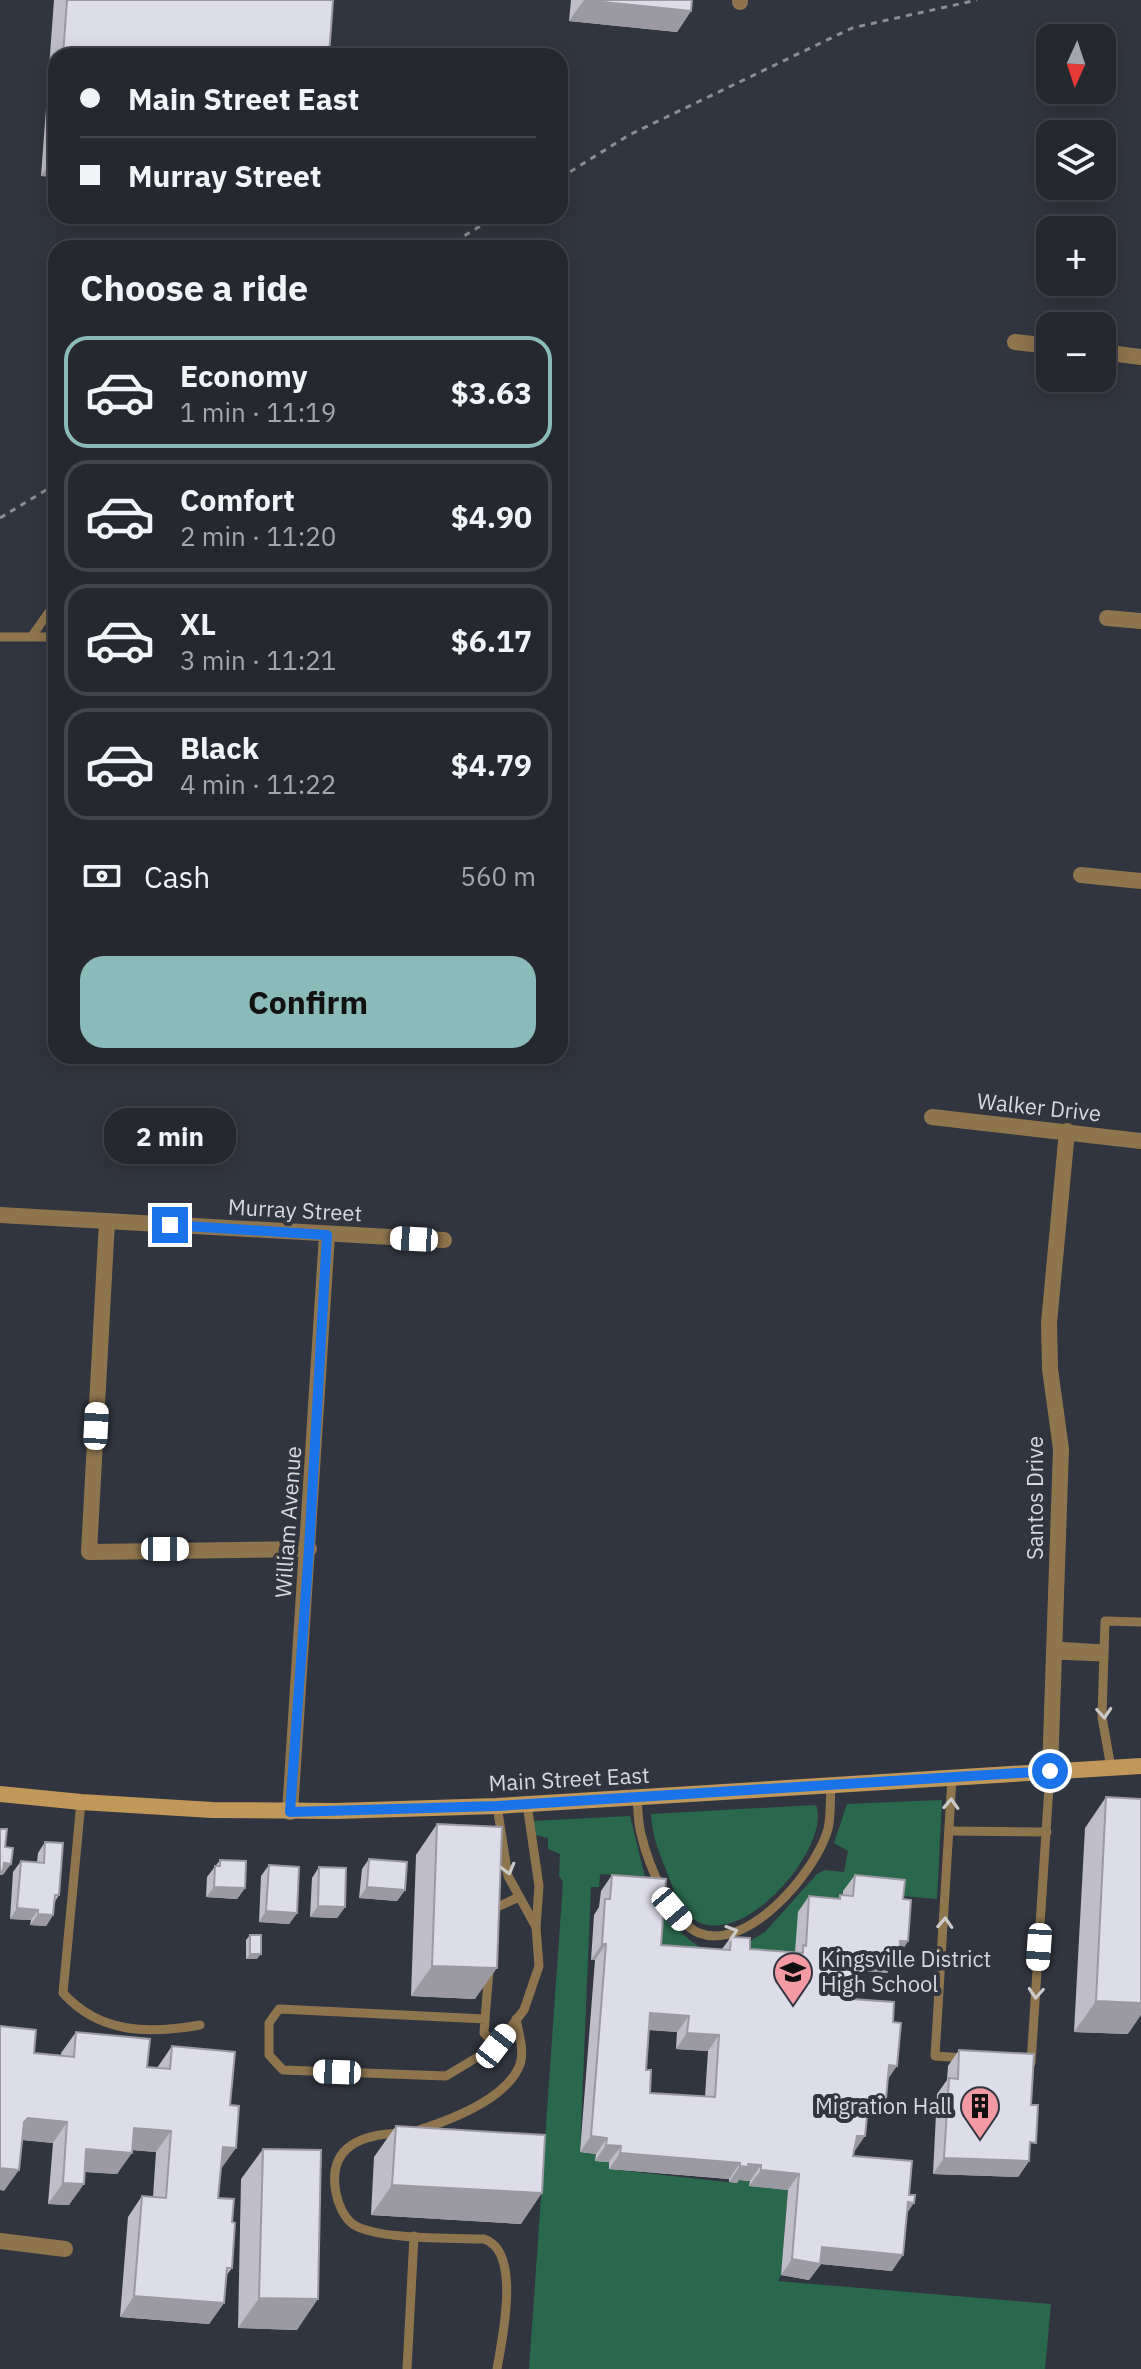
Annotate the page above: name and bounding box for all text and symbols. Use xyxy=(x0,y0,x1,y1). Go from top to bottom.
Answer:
north arrow xyxy=(1036,24,1116,104)
map controls xyxy=(1036,24,1116,392)
text: Main Street East xyxy=(128,79,359,118)
button: layers xyxy=(1036,120,1116,200)
text: Murray Street xyxy=(128,156,321,195)
button: + xyxy=(1036,216,1116,296)
text: Choose a ride xyxy=(80,264,308,311)
button: − xyxy=(1036,312,1116,392)
icon: car xyxy=(84,356,156,428)
text: Economy xyxy=(180,356,308,395)
text: $3.63 xyxy=(451,373,532,412)
text: 1 min · 11:19 xyxy=(180,395,336,429)
icon: car xyxy=(84,480,156,552)
text: Comfort xyxy=(180,480,295,519)
text: $4.90 xyxy=(451,497,532,536)
text: 2 min · 11:20 xyxy=(180,519,336,553)
icon: car xyxy=(84,604,156,676)
text: XL xyxy=(180,604,216,643)
text: $6.17 xyxy=(451,621,532,660)
text: 3 min · 11:21 xyxy=(180,643,336,677)
icon: car xyxy=(84,728,156,800)
text: Black xyxy=(180,728,259,767)
text: $4.79 xyxy=(451,745,532,784)
text: 4 min · 11:22 xyxy=(180,767,336,801)
icon: cash xyxy=(80,854,124,898)
text: Cash xyxy=(144,857,210,896)
text: 560 m xyxy=(460,859,536,893)
button: Confirm xyxy=(80,956,536,1048)
street label: Walker Drive xyxy=(976,1086,1103,1127)
callout: 2 min xyxy=(104,1109,236,1165)
text: 2 min xyxy=(136,1119,204,1153)
street label: Murray Street xyxy=(227,1191,363,1228)
route end xyxy=(152,1207,188,1243)
car xyxy=(389,1226,439,1252)
car xyxy=(83,1401,109,1451)
street label: Santos Drive xyxy=(1020,1436,1049,1560)
street label: William Avenue xyxy=(268,1445,307,1599)
car xyxy=(141,1537,189,1561)
one-way arrow xyxy=(1095,1707,1112,1720)
route start xyxy=(1032,1753,1068,1789)
street label: Main Street East xyxy=(488,1760,650,1797)
one-way arrow xyxy=(943,1797,960,1810)
one-way arrow xyxy=(498,1862,515,1876)
car xyxy=(647,1883,697,1935)
one-way arrow xyxy=(936,1916,953,1929)
car xyxy=(1025,1922,1053,1972)
one-way arrow xyxy=(725,1925,739,1941)
place label: Kingsville District High School xyxy=(821,1944,991,1998)
school or university icon: Kingsville District High School xyxy=(772,1951,814,2006)
one-way arrow xyxy=(1028,1987,1045,2000)
car xyxy=(472,2020,520,2072)
car xyxy=(313,2059,361,2085)
building icon: Migration Hall xyxy=(959,2085,1001,2140)
place label: Migration Hall xyxy=(815,2091,952,2120)

